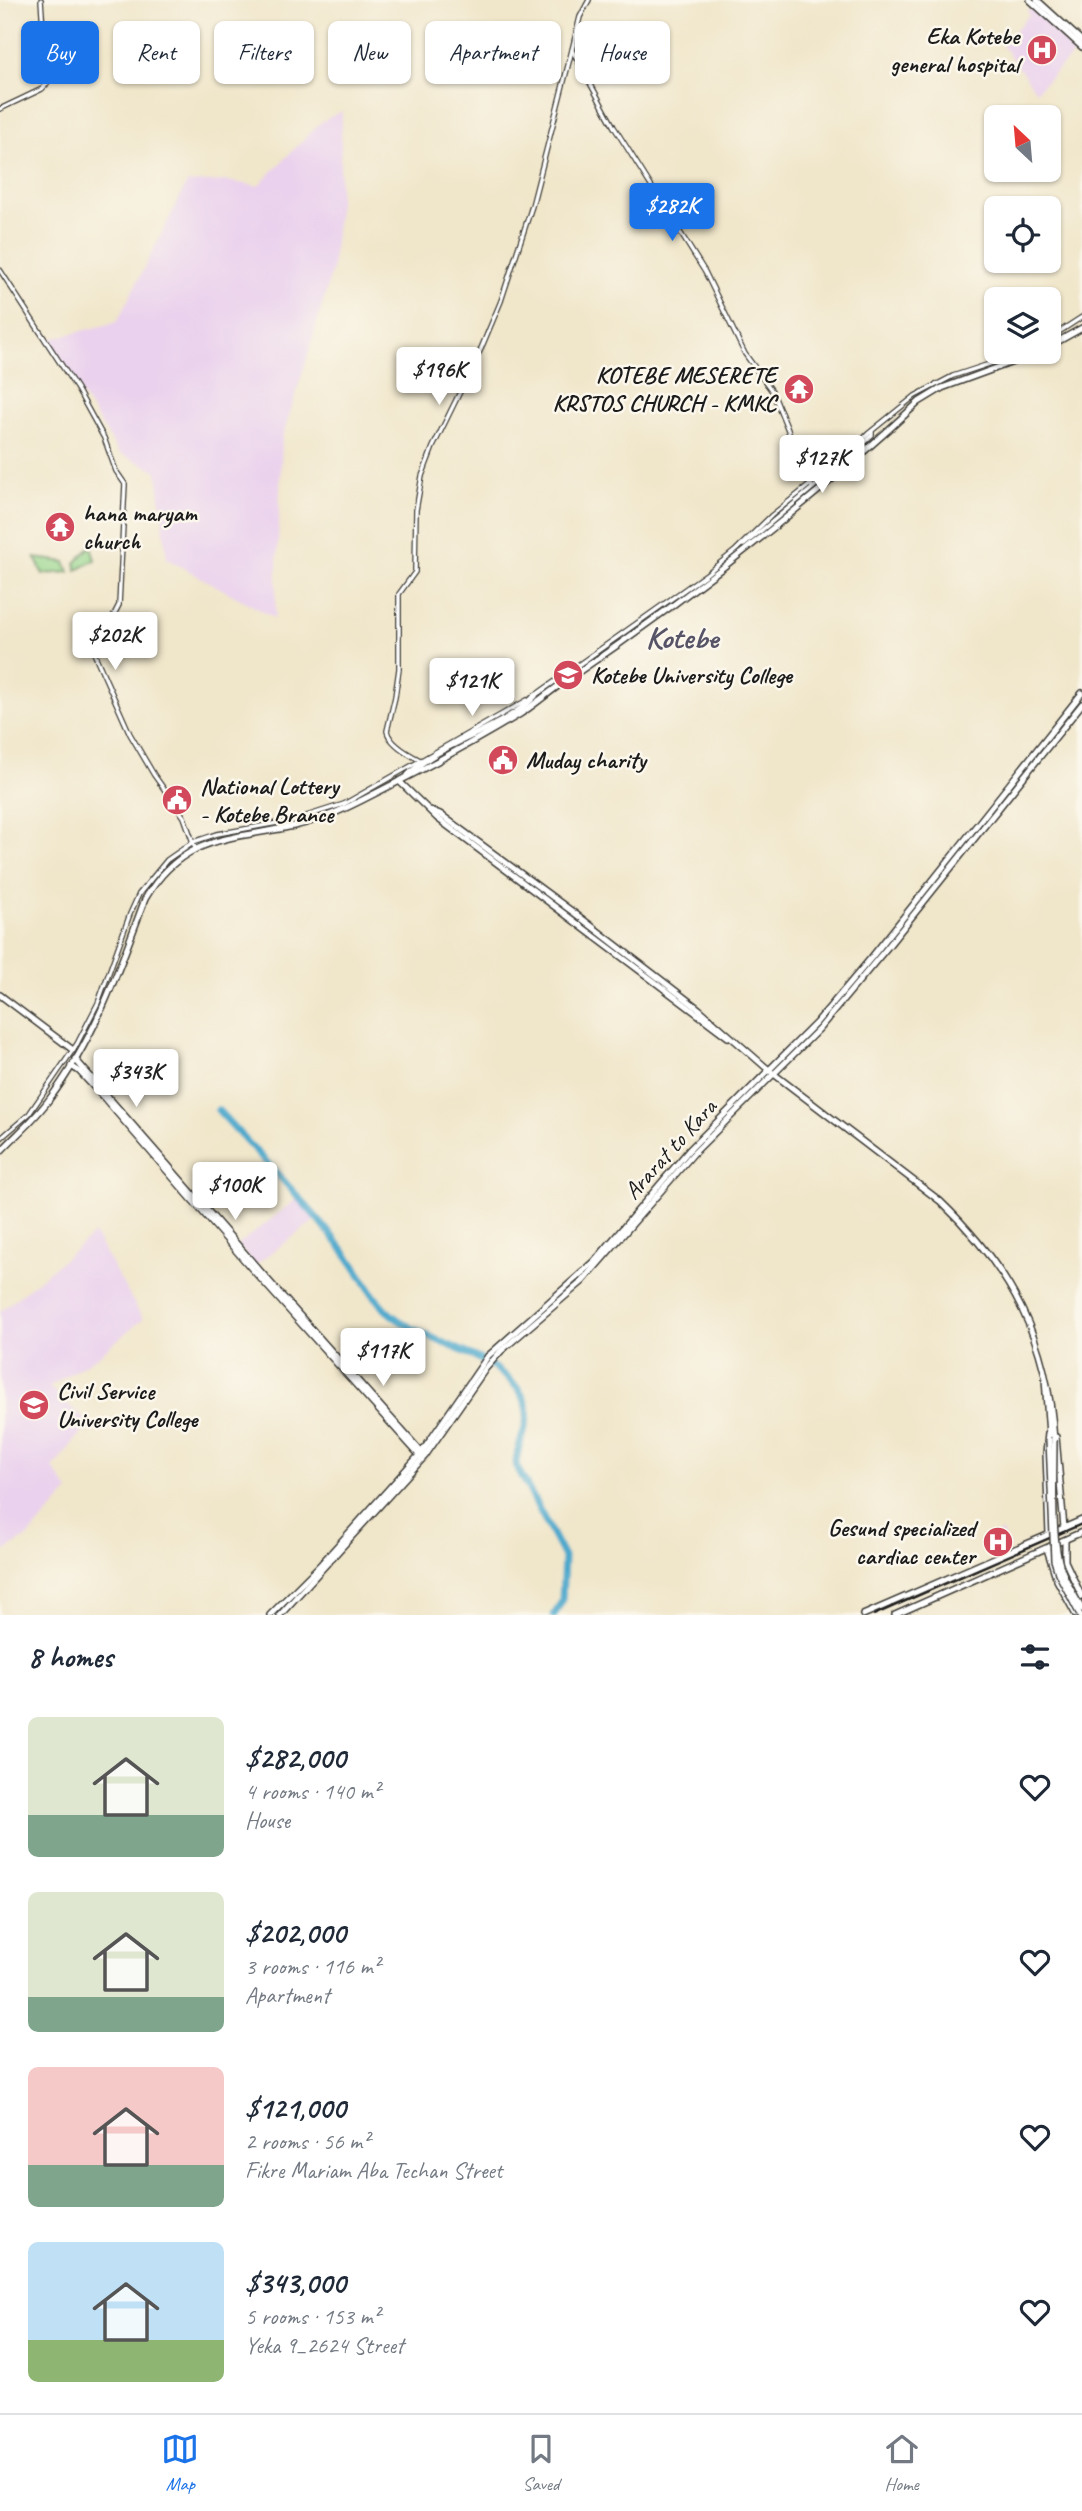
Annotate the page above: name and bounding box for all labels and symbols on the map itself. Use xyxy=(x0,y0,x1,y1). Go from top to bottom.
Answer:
place label: Eka Kotebe general hospital xyxy=(890,21,1024,79)
hospital icon: Eka Kotebe general hospital xyxy=(1025,33,1059,67)
north arrow xyxy=(984,105,1060,182)
pin: $282K xyxy=(623,184,721,243)
pin: $196K xyxy=(390,348,488,407)
place label: KOTEBE MESERETE KRSTOS CHURCH - KMKC xyxy=(553,360,780,418)
temple icon: KOTEBE MESERETE KRSTOS CHURCH - KMKC xyxy=(782,372,816,406)
pin: $127K xyxy=(773,435,871,495)
place label: hana maryam church xyxy=(83,498,198,556)
temple icon: hana maryam church xyxy=(43,510,77,544)
pin: $202K xyxy=(66,612,164,672)
district label: Kotebe xyxy=(646,617,721,658)
pin: $121K xyxy=(423,658,521,718)
school or university icon: Kotebe University College xyxy=(551,658,585,692)
place label: Kotebe University College xyxy=(591,660,794,690)
public building icon: Muday charity xyxy=(486,743,520,777)
place label: Muday charity xyxy=(526,745,648,775)
place label: National Lottery - Kotebe Brance xyxy=(200,771,341,829)
public building icon: National Lottery - Kotebe Brance xyxy=(160,783,194,817)
pin: $343K xyxy=(87,1050,185,1109)
street label: Ararat to Kara xyxy=(617,1092,724,1205)
pin: $100K xyxy=(186,1162,284,1222)
pin: $117K xyxy=(334,1328,432,1388)
place label: Civil Service University College xyxy=(57,1376,199,1434)
school or university icon: Civil Service University College xyxy=(17,1388,51,1422)
place label: Gesund specialized cardiac center xyxy=(828,1513,979,1571)
hospital icon: Gesund specialized cardiac center xyxy=(981,1525,1015,1559)

